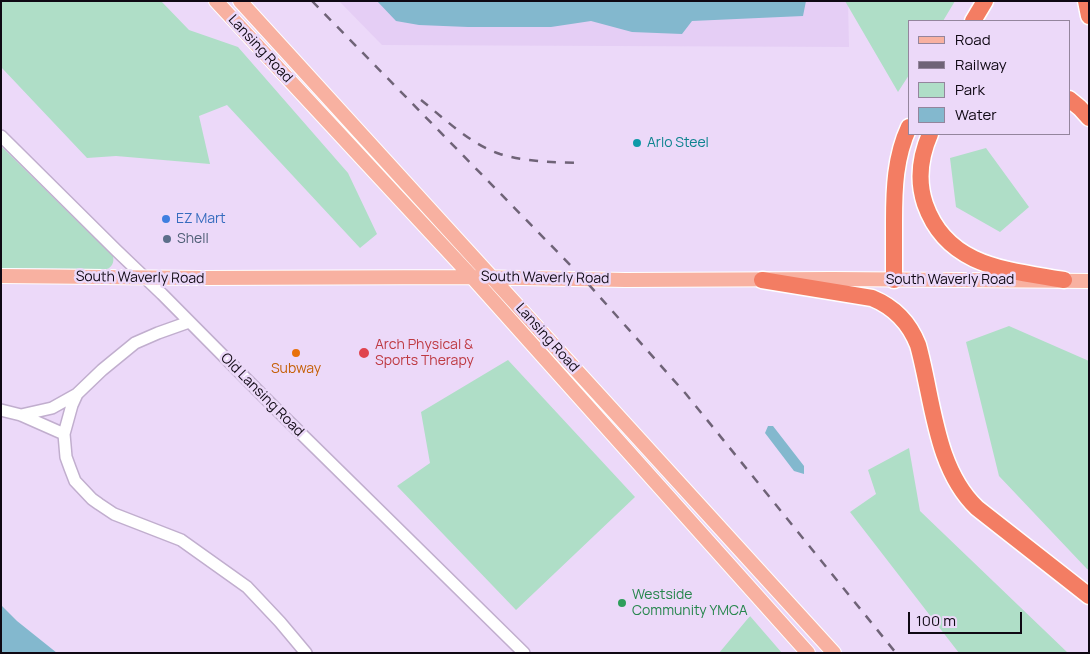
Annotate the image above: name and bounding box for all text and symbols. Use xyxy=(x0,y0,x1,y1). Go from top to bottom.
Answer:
street label: Lansing Road xyxy=(224,12,296,86)
legend xyxy=(908,20,1070,135)
text: Road xyxy=(955,29,991,50)
text: Railway xyxy=(955,54,1007,75)
text: Park xyxy=(955,79,985,100)
text: Water xyxy=(955,104,997,125)
place label: Arlo Steel xyxy=(647,135,709,151)
marker: Arlo Steel xyxy=(631,137,643,149)
place label: EZ Mart xyxy=(176,211,226,227)
marker: EZ Mart xyxy=(160,213,172,225)
place label: Shell xyxy=(177,231,209,247)
marker: Shell xyxy=(161,233,173,245)
street label: South Waverly Road xyxy=(76,268,204,288)
street label: South Waverly Road xyxy=(481,268,609,288)
street label: South Waverly Road xyxy=(886,272,1014,288)
street label: Lansing Road xyxy=(512,300,582,376)
place label: Arch Physical & Sports Therapy xyxy=(375,337,474,370)
marker: Arch Physical & Sports Therapy xyxy=(357,346,371,360)
marker: Subway xyxy=(290,347,302,359)
street label: Old Lansing Road xyxy=(217,350,307,440)
place label: Subway xyxy=(271,361,321,377)
place label: Westside Community YMCA xyxy=(632,587,748,620)
marker: Westside Community YMCA xyxy=(616,597,628,609)
scale bar xyxy=(910,602,1024,634)
text: 100 m xyxy=(916,610,956,631)

